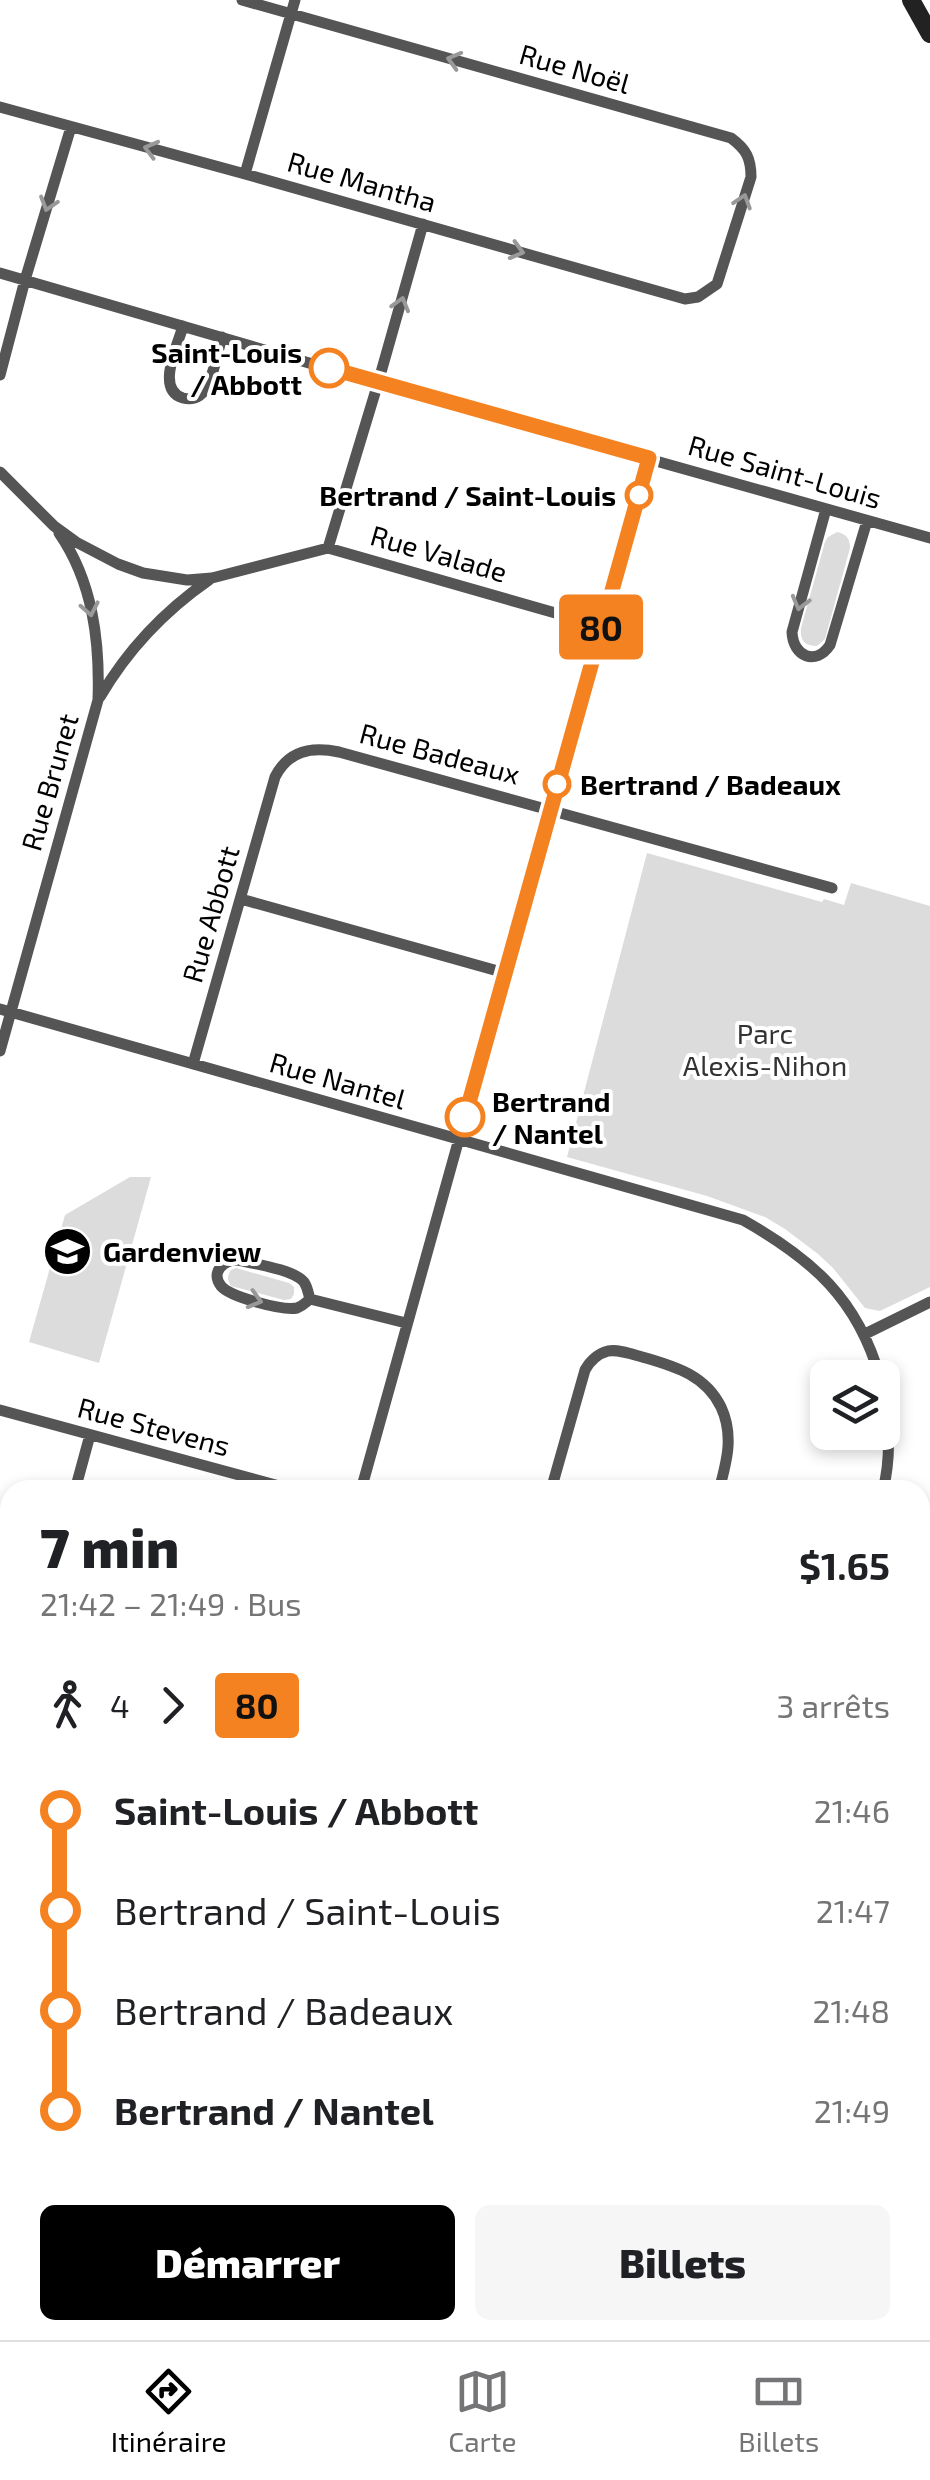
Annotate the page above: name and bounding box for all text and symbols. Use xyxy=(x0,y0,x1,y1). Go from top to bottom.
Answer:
street label: Rue Noël xyxy=(516,36,635,100)
one-way arrow xyxy=(447,51,464,72)
one-way arrow xyxy=(143,139,160,160)
street label: Rue Mantha xyxy=(284,144,440,218)
one-way arrow xyxy=(39,194,60,211)
one-way arrow xyxy=(731,194,752,211)
one-way arrow xyxy=(507,239,524,260)
one-way arrow xyxy=(389,295,410,313)
place label: Saint-Louis / Abbott xyxy=(151,335,302,401)
marker: Saint-Louis / Abbott xyxy=(310,349,348,387)
street label: Rue Saint-Louis xyxy=(684,427,886,515)
place label: Bertrand / Saint-Louis xyxy=(319,478,616,512)
marker: Bertrand / Saint-Louis xyxy=(626,482,652,508)
street label: Rue Valade xyxy=(367,517,511,589)
line badge: 80 xyxy=(556,594,646,660)
one-way arrow xyxy=(790,594,811,611)
one-way arrow xyxy=(79,600,100,617)
text: 80 xyxy=(579,606,623,648)
street label: Rue Brunet xyxy=(13,710,85,854)
street label: Rue Badeaux xyxy=(356,715,524,791)
place label: Bertrand / Badeaux xyxy=(580,767,841,801)
marker: Bertrand / Badeaux xyxy=(544,771,570,797)
street label: Rue Abbott xyxy=(174,842,246,986)
park label: Parc Alexis-Nihon xyxy=(683,1016,847,1082)
street label: Rue Nantel xyxy=(266,1044,411,1116)
place label: Bertrand / Nantel xyxy=(492,1084,611,1150)
marker: Bertrand / Nantel xyxy=(446,1098,484,1136)
school or university icon: Gardenview xyxy=(42,1225,94,1277)
place label: Gardenview xyxy=(103,1234,262,1268)
one-way arrow xyxy=(246,1289,264,1310)
map controls xyxy=(810,1360,900,1450)
button: layers xyxy=(810,1360,900,1450)
street label: Rue Stevens xyxy=(74,1389,234,1463)
text: 7 min xyxy=(40,1513,179,1579)
text: $1.65 xyxy=(799,1542,890,1588)
text: 21:42 – 21:49 · Bus xyxy=(40,1584,302,1622)
icon: walk xyxy=(40,1678,95,1733)
icon: forward xyxy=(145,1678,200,1733)
text: 80 xyxy=(235,1684,279,1726)
text: 4 xyxy=(110,1686,130,1724)
text: 3 arrêts xyxy=(777,1686,890,1724)
text: Saint-Louis / Abbott xyxy=(114,1787,478,1833)
text: 21:46 xyxy=(814,1791,890,1829)
text: Bertrand / Saint-Louis xyxy=(114,1887,501,1933)
text: 21:47 xyxy=(816,1891,890,1929)
text: Bertrand / Badeaux xyxy=(114,1987,453,2033)
text: 21:48 xyxy=(813,1991,890,2029)
text: Bertrand / Nantel xyxy=(114,2087,434,2133)
text: 21:49 xyxy=(814,2091,890,2129)
button: Démarrer xyxy=(40,2205,455,2320)
button: Billets xyxy=(475,2205,890,2320)
tab: Itinéraire xyxy=(111,2364,227,2458)
tab: Carte xyxy=(448,2364,517,2458)
tab: Billets xyxy=(738,2364,819,2458)

